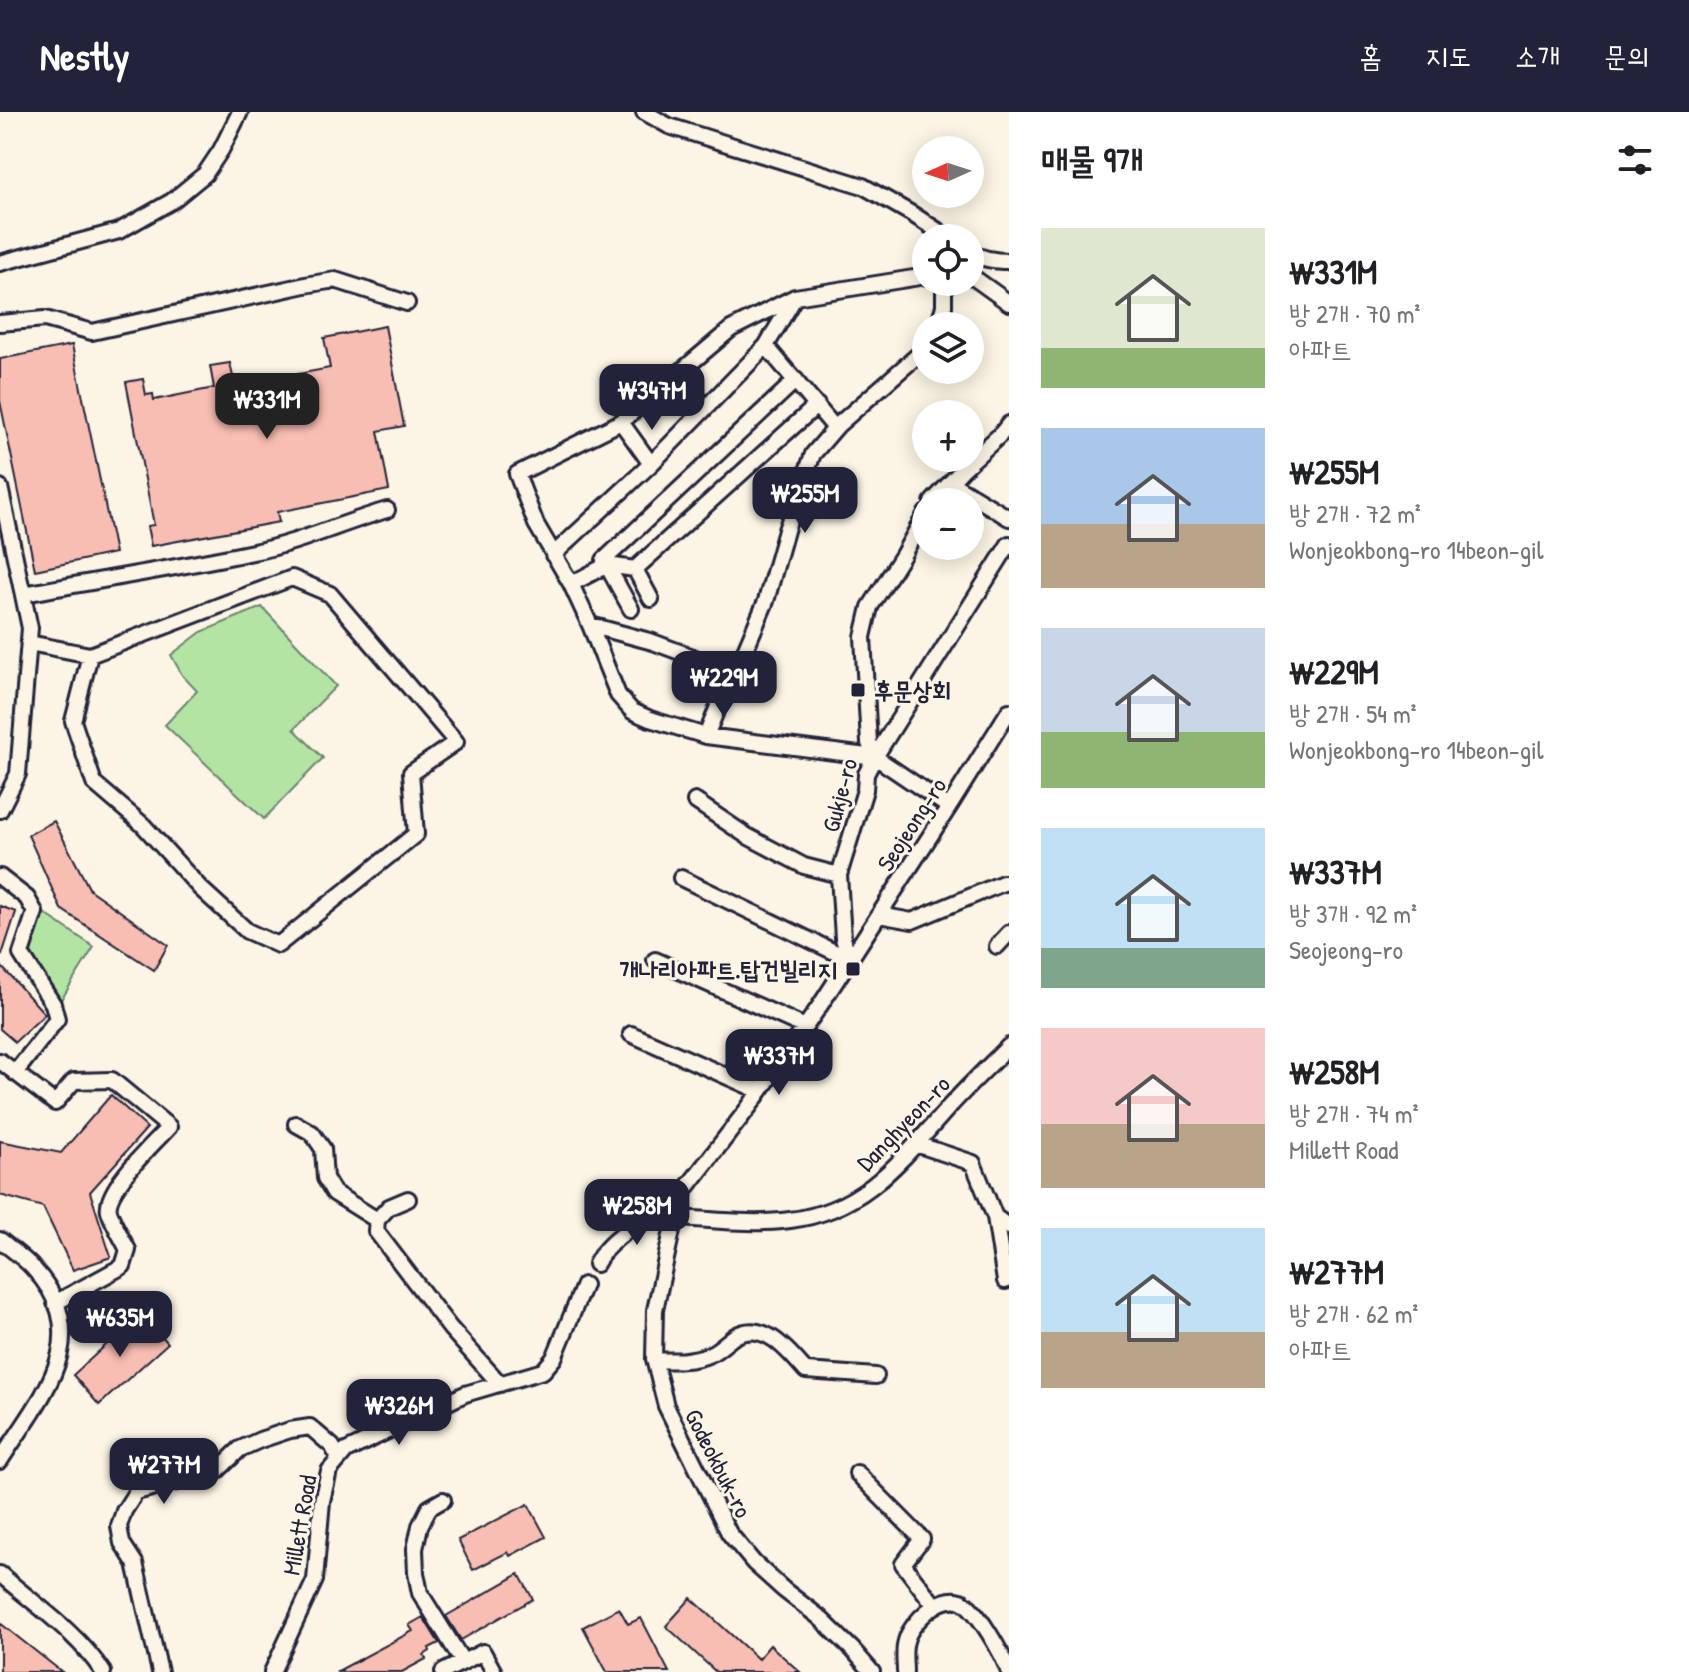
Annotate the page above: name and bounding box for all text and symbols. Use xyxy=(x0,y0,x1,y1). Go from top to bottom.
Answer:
text: Nestly xyxy=(40,30,129,82)
text: 홈 xyxy=(1359,37,1382,75)
text: 지도 xyxy=(1426,37,1471,75)
text: 소개 xyxy=(1515,37,1560,75)
text: 문의 xyxy=(1604,37,1649,75)
north arrow xyxy=(912,136,984,208)
map controls xyxy=(912,136,984,560)
text: 매물 9개 xyxy=(1041,137,1143,183)
icon: filters xyxy=(1613,138,1657,182)
button: locate xyxy=(912,224,984,296)
text: ₩331M xyxy=(1289,249,1377,295)
icon: home xyxy=(1105,260,1201,356)
text: 방 2개 · 70 m² xyxy=(1289,296,1420,331)
button: layers xyxy=(912,312,984,384)
text: 아파트 xyxy=(1289,332,1352,367)
pin: ₩347M xyxy=(596,364,708,432)
text: ₩347M xyxy=(617,372,687,407)
pin: ₩331M xyxy=(211,373,323,441)
text: ₩331M xyxy=(233,381,301,416)
button: + xyxy=(912,400,984,472)
text: ₩255M xyxy=(1289,449,1379,495)
icon: home xyxy=(1105,460,1201,556)
pin: ₩255M xyxy=(749,467,861,535)
text: ₩255M xyxy=(771,475,839,510)
button: − xyxy=(912,488,984,560)
text: 방 2개 · 72 m² xyxy=(1289,496,1421,531)
text: Wonjeokbong-ro 14beon-gil xyxy=(1289,532,1544,567)
text: ₩229M xyxy=(1289,649,1379,695)
pin: ₩229M xyxy=(668,651,780,719)
text: ₩229M xyxy=(690,659,758,694)
icon: home xyxy=(1105,660,1201,756)
place label: 후문상회 xyxy=(874,674,951,706)
marker: 후문상회 xyxy=(849,681,867,699)
text: 방 2개 · 54 m² xyxy=(1289,696,1417,731)
text: Wonjeokbong-ro 14beon-gil xyxy=(1289,732,1544,767)
street label: Gukje-ro xyxy=(814,754,864,835)
street label: Seojeong-ro xyxy=(869,771,953,877)
text: ₩337M xyxy=(1289,849,1382,895)
icon: home xyxy=(1105,860,1201,956)
text: 방 3개 · 92 m² xyxy=(1289,896,1417,931)
text: Seojeong-ro xyxy=(1289,932,1403,967)
place label: 개나리아파트.탑건빌리지 xyxy=(619,953,837,985)
marker: 개나리아파트.탑건빌리지 xyxy=(844,960,862,978)
pin: ₩337M xyxy=(723,1029,835,1097)
text: ₩337M xyxy=(744,1037,814,1072)
text: ₩258M xyxy=(1289,1049,1380,1095)
icon: home xyxy=(1105,1060,1201,1156)
street label: Danghyeon-ro xyxy=(849,1068,957,1178)
text: 방 2개 · 74 m² xyxy=(1289,1096,1418,1131)
text: Millett Road xyxy=(1289,1132,1398,1167)
pin: ₩258M xyxy=(581,1179,693,1247)
text: ₩258M xyxy=(602,1187,672,1222)
text: ₩277M xyxy=(1289,1249,1384,1295)
icon: home xyxy=(1105,1260,1201,1356)
pin: ₩635M xyxy=(64,1291,176,1359)
text: 방 2개 · 62 m² xyxy=(1289,1296,1418,1331)
text: ₩635M xyxy=(86,1299,154,1334)
text: 아파트 xyxy=(1289,1332,1352,1367)
pin: ₩326M xyxy=(343,1379,455,1447)
text: ₩326M xyxy=(364,1387,434,1422)
street label: Godeokbuk-ro xyxy=(678,1403,760,1523)
pin: ₩277M xyxy=(108,1438,220,1506)
text: ₩277M xyxy=(128,1446,200,1481)
street label: Millett Road xyxy=(274,1473,324,1577)

